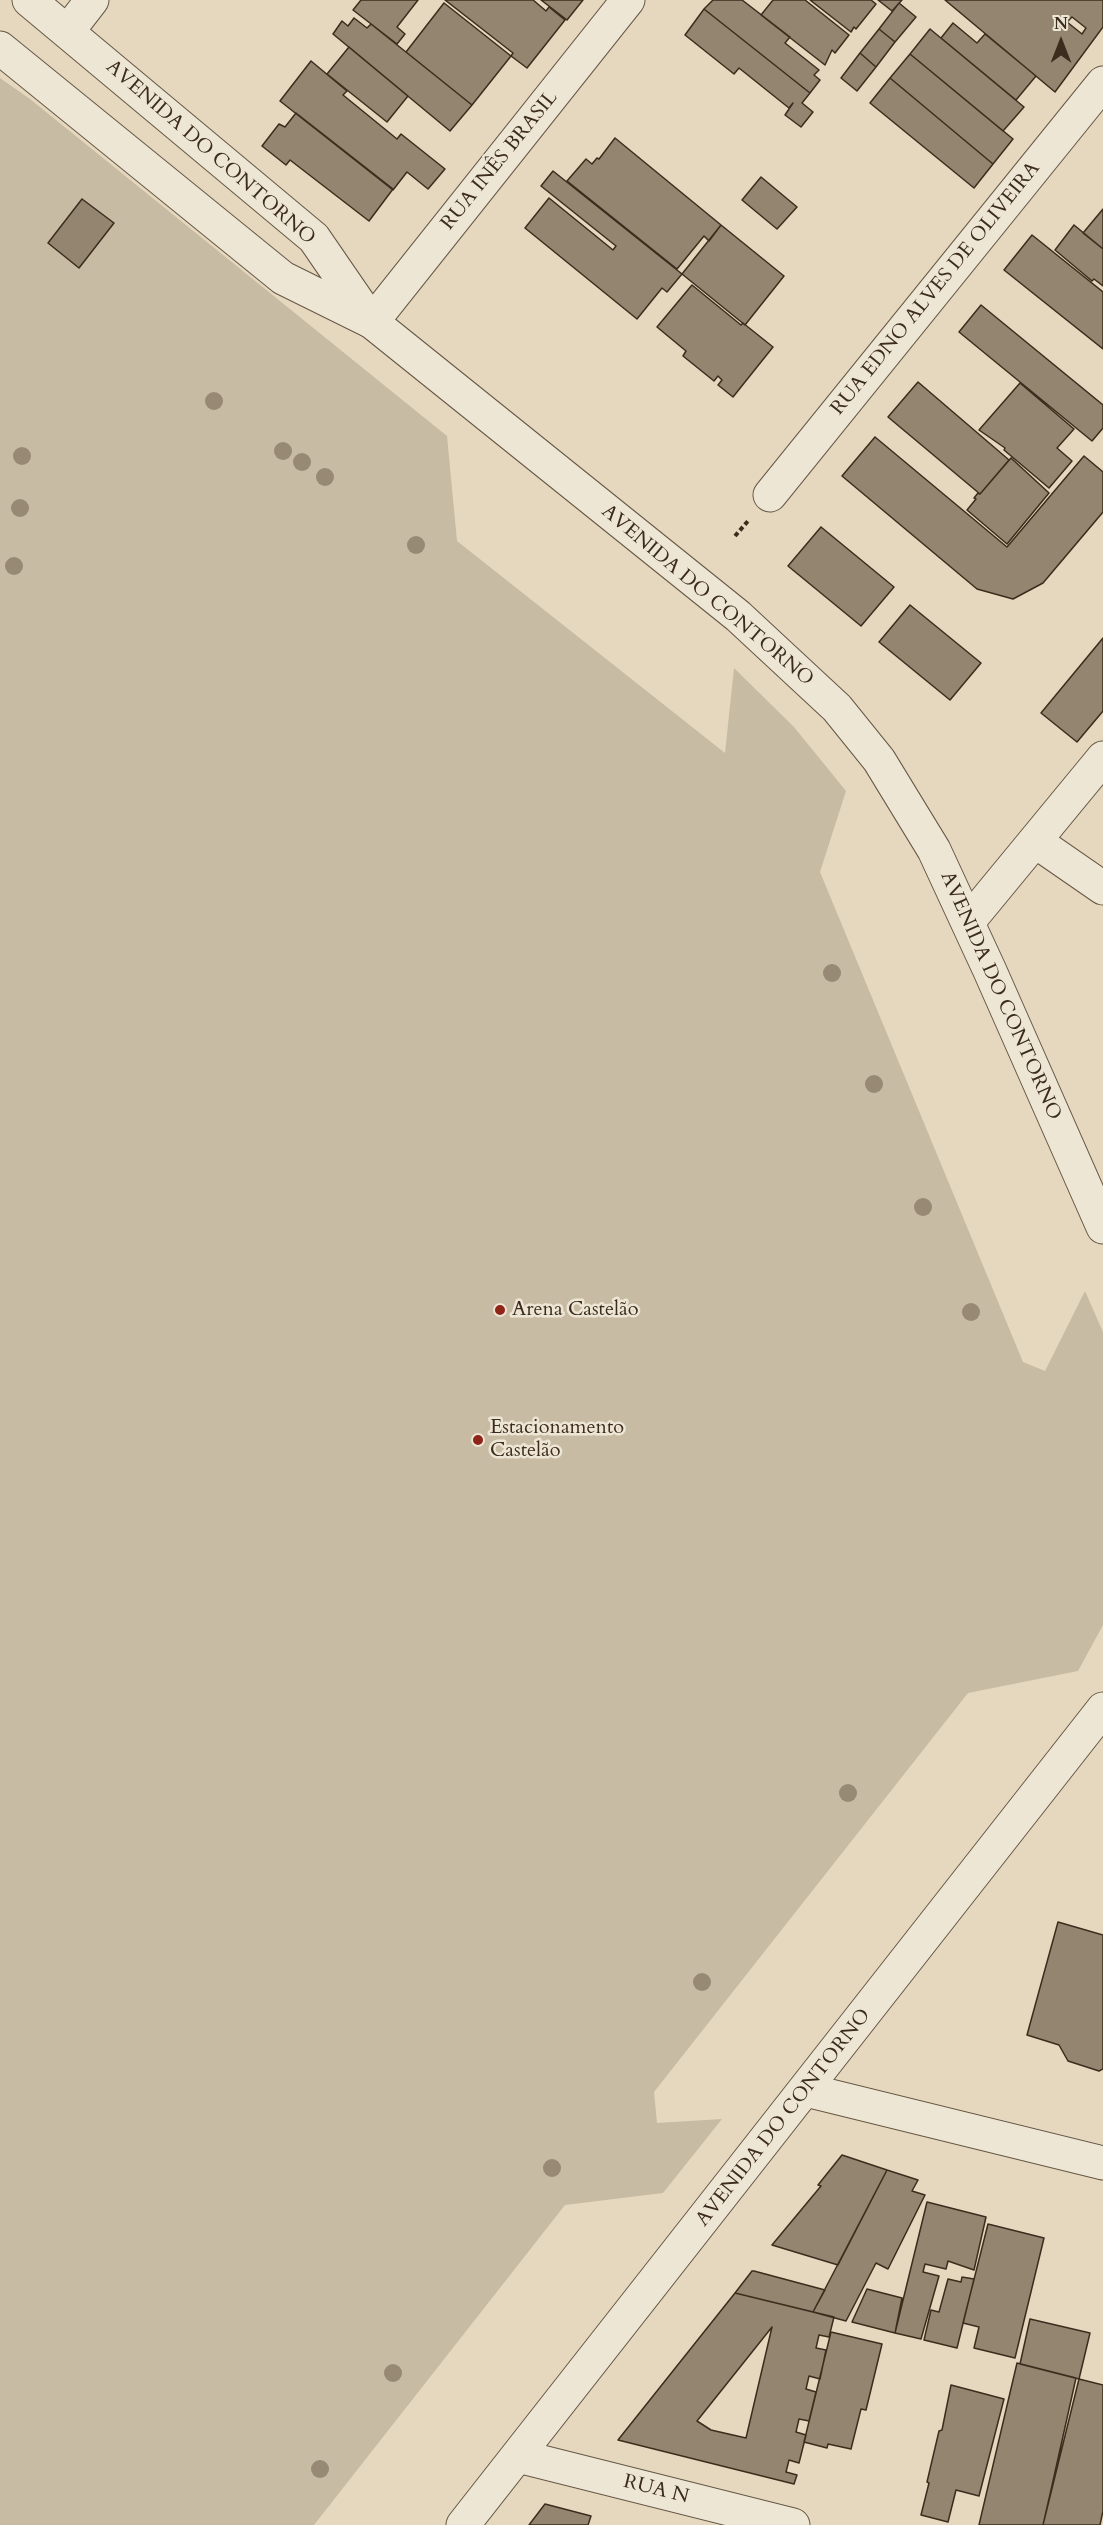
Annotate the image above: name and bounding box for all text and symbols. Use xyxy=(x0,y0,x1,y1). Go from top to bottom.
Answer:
north arrow xyxy=(1031,12,1091,72)
text: N xyxy=(1054,13,1068,35)
street label: AVENIDA DO CONTORNO xyxy=(100,55,320,251)
street label: RUA INÊS BRASIL xyxy=(437,87,563,235)
street label: RUA EDNO ALVES DE OLIVEIRA xyxy=(826,157,1046,421)
street label: AVENIDA DO CONTORNO xyxy=(596,500,818,692)
street label: AVENIDA DO CONTORNO xyxy=(934,868,1066,1124)
place label: Arena Castelão xyxy=(512,1298,639,1322)
marker: Arena Castelão xyxy=(493,1303,507,1317)
place label: Estacionamento Castelão xyxy=(490,1416,624,1463)
marker: Estacionamento Castelão xyxy=(471,1433,485,1447)
street label: AVENIDA DO CONTORNO xyxy=(692,2004,876,2232)
street label: RUA N xyxy=(621,2470,691,2510)

